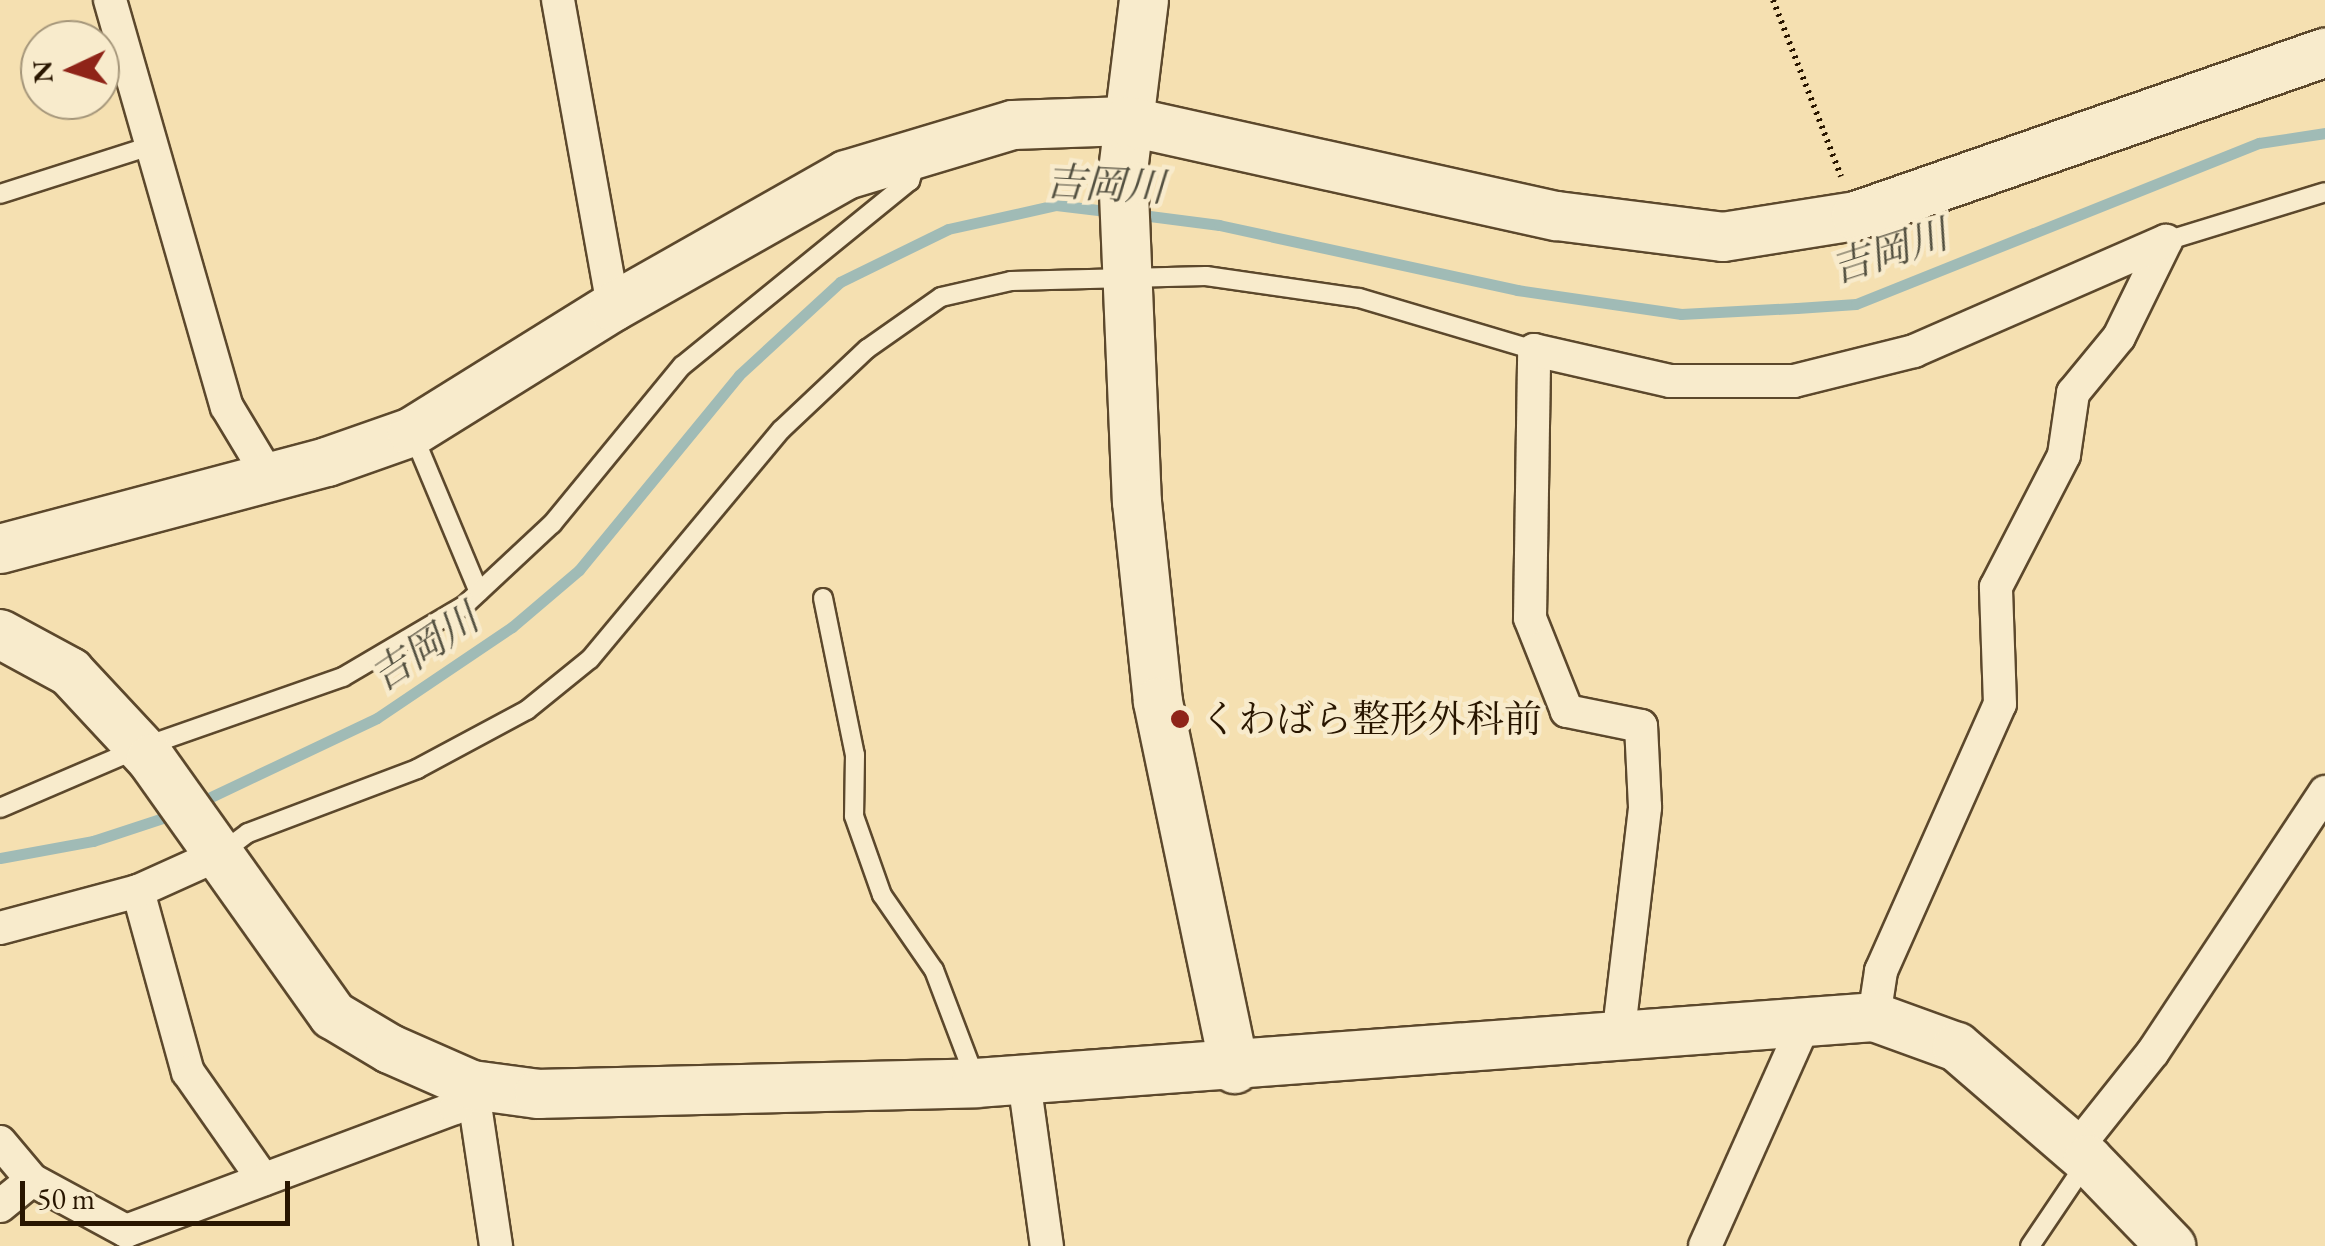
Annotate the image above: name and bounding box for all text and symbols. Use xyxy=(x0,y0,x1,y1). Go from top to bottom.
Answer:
north arrow xyxy=(20,20,120,120)
text: N xyxy=(23,59,61,85)
water label: 吉岡川 xyxy=(1044,157,1166,211)
water label: 吉岡川 xyxy=(1825,210,1953,292)
water label: 吉岡川 xyxy=(361,594,487,700)
place label: くわばら整形外科前 xyxy=(1200,696,1542,742)
marker: くわばら整形外科前 xyxy=(1169,708,1191,730)
scale bar xyxy=(25,1161,295,1223)
text: 50 m xyxy=(37,1179,95,1218)

